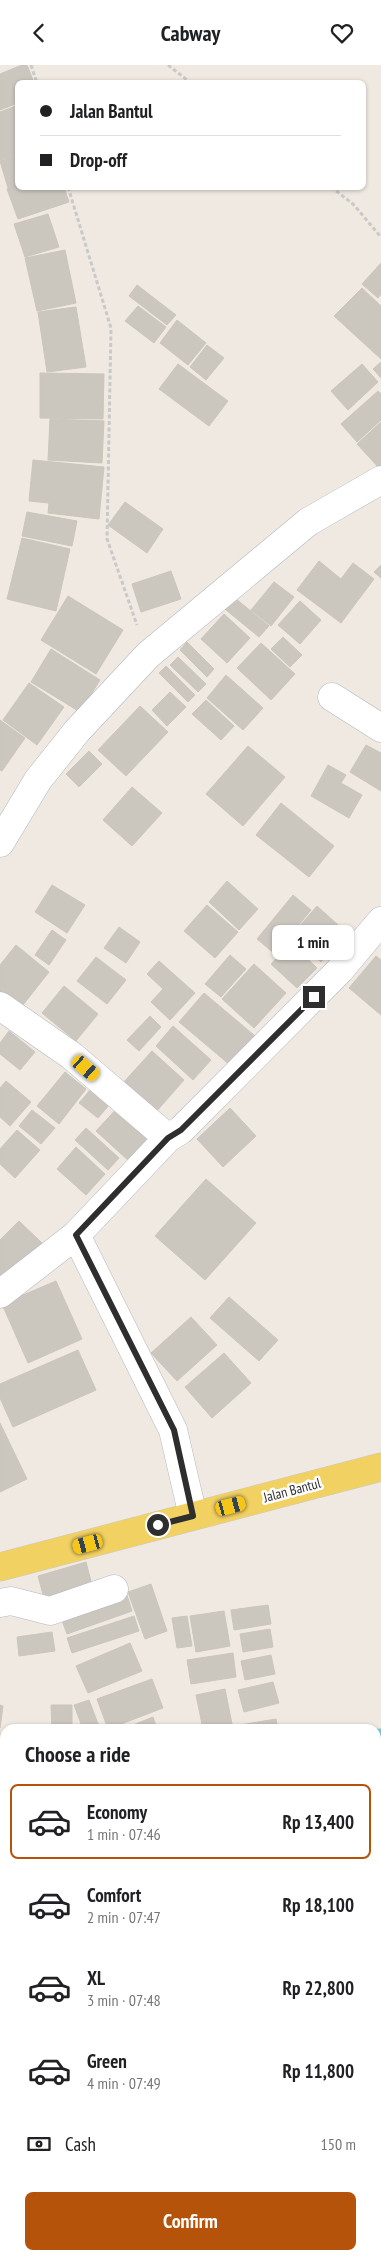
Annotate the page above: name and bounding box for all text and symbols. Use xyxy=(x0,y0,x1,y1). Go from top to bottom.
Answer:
icon: back xyxy=(25,19,53,47)
text: Cabway xyxy=(161,19,220,47)
icon: heart xyxy=(328,19,356,47)
text: Jalan Bantul xyxy=(70,99,153,123)
text: Drop-off xyxy=(70,148,127,172)
callout: 1 min xyxy=(273,925,355,959)
text: 1 min xyxy=(297,932,329,952)
route end xyxy=(303,986,325,1008)
car xyxy=(69,1052,102,1084)
street label: Jalan Bantul xyxy=(260,1474,323,1507)
car xyxy=(214,1495,247,1517)
route start xyxy=(147,1514,169,1536)
car xyxy=(71,1533,104,1555)
text: Choose a ride xyxy=(25,1740,130,1768)
icon: car xyxy=(27,1799,72,1844)
text: Economy xyxy=(87,1800,147,1824)
text: Rp 13,400 xyxy=(283,1810,354,1834)
text: 1 min · 07:46 xyxy=(87,1824,161,1844)
icon: car xyxy=(27,1882,72,1927)
text: Comfort xyxy=(87,1883,141,1907)
text: Rp 18,100 xyxy=(283,1893,354,1917)
text: 2 min · 07:47 xyxy=(87,1907,161,1927)
icon: car xyxy=(27,1965,72,2010)
text: XL xyxy=(87,1966,105,1990)
text: Rp 22,800 xyxy=(283,1976,354,2000)
text: 3 min · 07:48 xyxy=(87,1990,161,2010)
icon: car xyxy=(27,2048,72,2093)
text: Green xyxy=(87,2049,127,2073)
text: Rp 11,800 xyxy=(283,2059,354,2083)
text: 4 min · 07:49 xyxy=(87,2073,161,2093)
icon: cash xyxy=(25,2130,53,2158)
text: Cash xyxy=(65,2132,96,2156)
text: 150 m xyxy=(321,2134,356,2154)
button: Confirm xyxy=(25,2192,356,2250)

